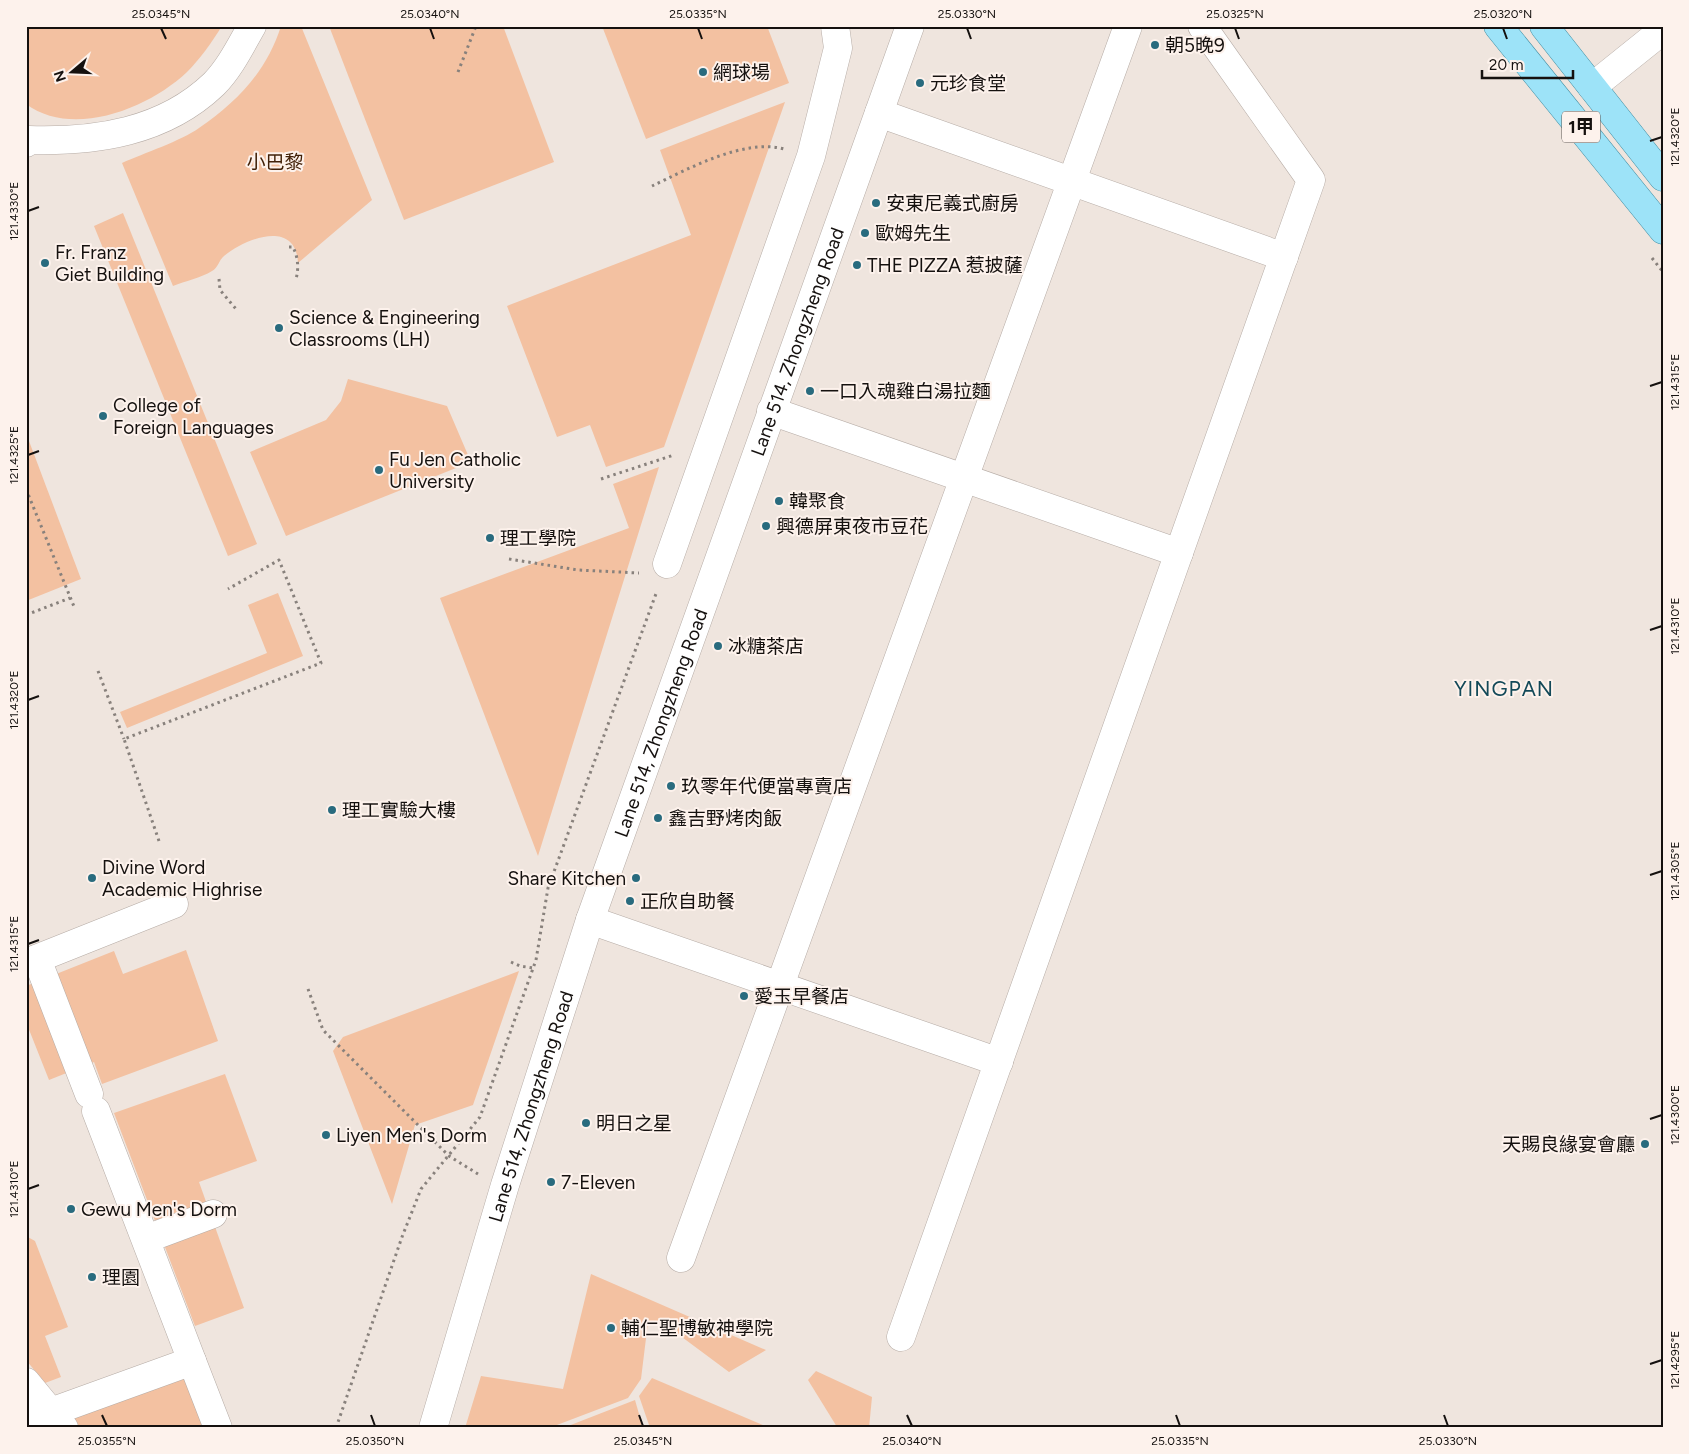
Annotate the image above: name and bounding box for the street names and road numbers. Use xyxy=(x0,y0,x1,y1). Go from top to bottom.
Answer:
road number: 1甲 xyxy=(1562,111,1600,142)
street label: Lane 514, Zhongzheng Road xyxy=(746,224,848,459)
street label: Lane 514, Zhongzheng Road xyxy=(609,606,712,840)
street label: Lane 514, Zhongzheng Road xyxy=(483,988,578,1225)

